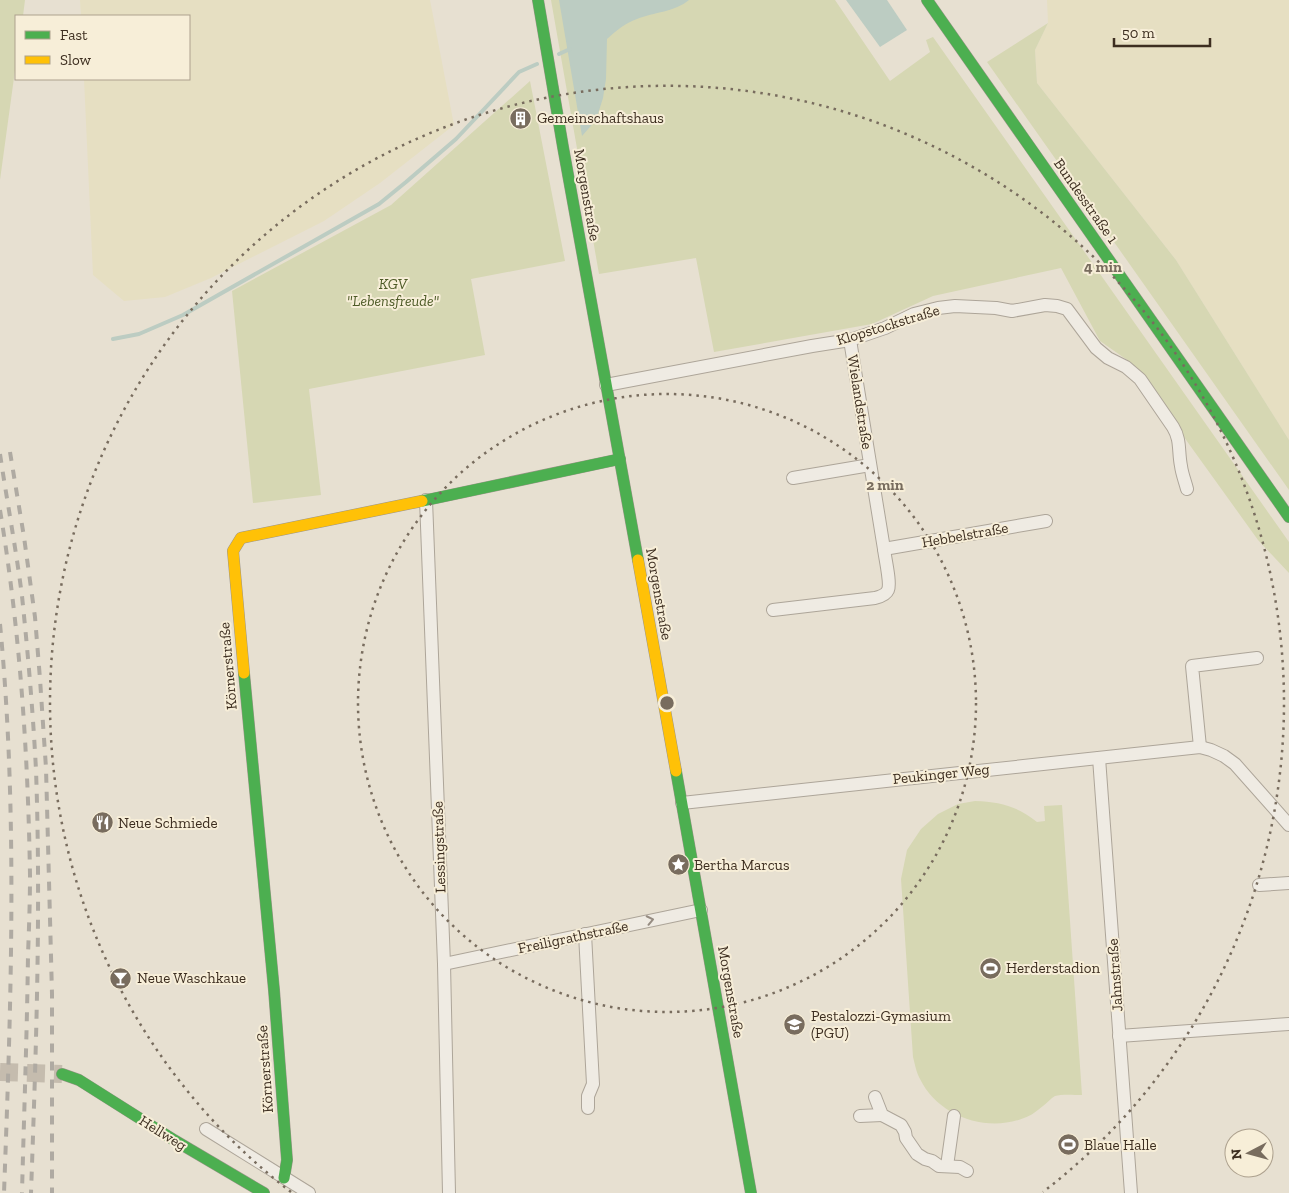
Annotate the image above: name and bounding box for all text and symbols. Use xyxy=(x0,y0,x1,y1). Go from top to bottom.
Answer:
legend xyxy=(15,15,190,80)
scale bar xyxy=(1114,15,1210,47)
text: 50 m xyxy=(1122,24,1155,42)
text: Fast xyxy=(60,26,88,44)
text: Slow xyxy=(60,51,92,69)
building icon: Gemeinschaftshaus xyxy=(509,106,533,130)
place label: Gemeinschaftshaus xyxy=(537,109,664,127)
street label: Morgenstraße xyxy=(570,148,604,242)
street label: Bundesstraße 1 xyxy=(1050,155,1122,247)
text: 4 min xyxy=(1084,258,1122,276)
park label: KGV "Lebensfreude" xyxy=(347,275,439,310)
street label: Klopstockstraße xyxy=(834,301,942,349)
street label: Wielandstraße xyxy=(844,353,876,451)
text: 2 min xyxy=(866,476,904,494)
street label: Hebbelstraße xyxy=(920,519,1010,551)
street label: Morgenstraße xyxy=(642,547,676,641)
street label: Körnerstraße xyxy=(215,621,241,711)
centre of rings xyxy=(658,694,676,712)
street label: Peukinger Weg xyxy=(892,760,990,788)
street label: Lessingstraße xyxy=(428,801,450,893)
restaurant icon: Neue Schmiede xyxy=(90,811,114,835)
place label: Neue Schmiede xyxy=(118,814,217,832)
place icon: Bertha Marcus xyxy=(666,853,690,877)
place label: Bertha Marcus xyxy=(694,856,790,874)
one-way arrow xyxy=(646,916,655,926)
street label: Freiligrathstraße xyxy=(516,917,630,957)
street label: Jahnstraße xyxy=(1103,938,1127,1012)
street label: Morgenstraße xyxy=(714,945,748,1039)
sports icon: Herderstadion xyxy=(978,956,1002,980)
place label: Herderstadion xyxy=(1006,959,1100,977)
bar icon: Neue Waschkaue xyxy=(109,966,133,990)
place label: Neue Waschkaue xyxy=(137,969,246,987)
place label: Pestalozzi-Gymasium (PGU) xyxy=(811,1007,951,1042)
school or university icon: Pestalozzi-Gymasium (PGU) xyxy=(783,1013,807,1037)
street label: Körnerstraße xyxy=(253,1025,277,1113)
street label: Hellweg xyxy=(136,1111,190,1155)
north arrow xyxy=(1224,1128,1274,1178)
sports icon: Blaue Halle xyxy=(1056,1133,1080,1157)
place label: Blaue Halle xyxy=(1084,1136,1157,1154)
text: N xyxy=(1228,1148,1246,1160)

